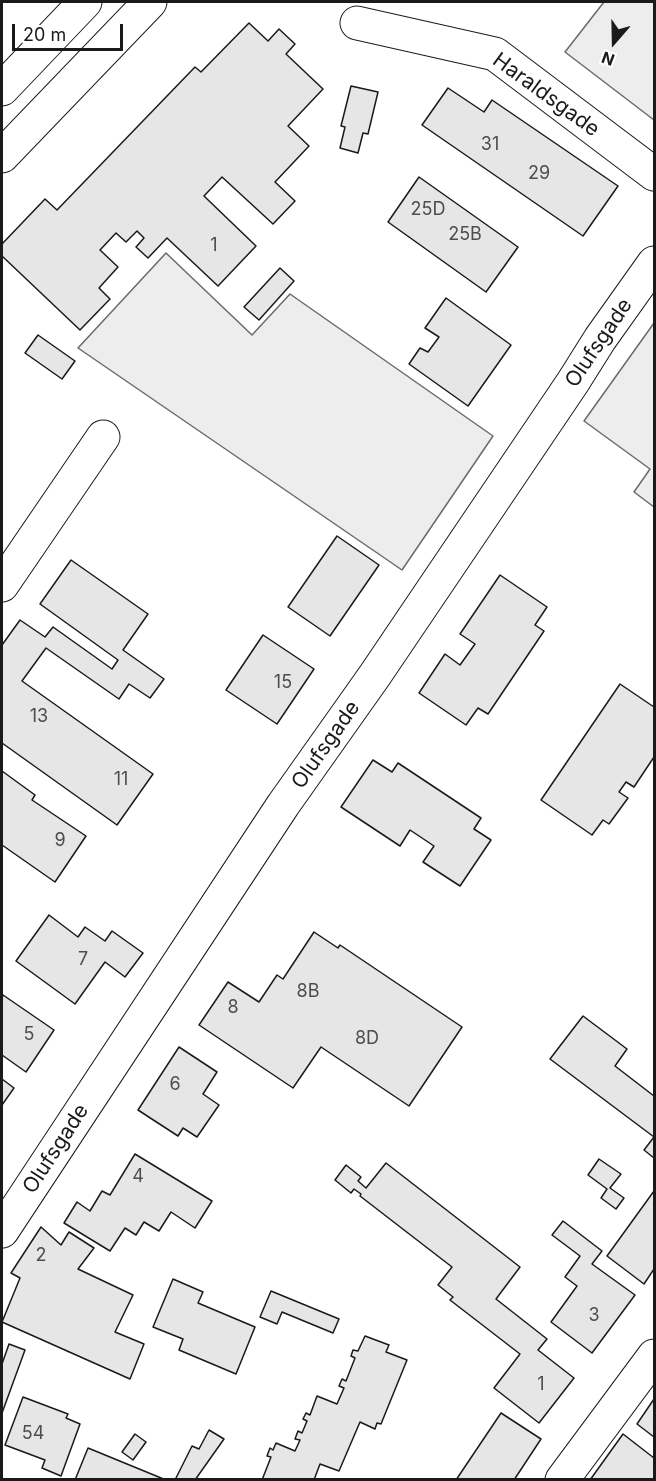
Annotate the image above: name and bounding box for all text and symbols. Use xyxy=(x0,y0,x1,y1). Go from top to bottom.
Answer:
scale bar xyxy=(15,12,126,50)
north arrow xyxy=(584,12,644,72)
text: 20 m xyxy=(23,24,66,45)
text: N xyxy=(599,47,617,70)
street label: Haraldsgade xyxy=(488,48,604,142)
house number: 31 xyxy=(481,134,499,156)
house number: 29 xyxy=(528,163,550,185)
house number: 25D xyxy=(411,199,445,221)
house number: 25B xyxy=(448,224,482,246)
house number: 1 xyxy=(210,235,218,257)
street label: Olufsgade xyxy=(560,294,638,392)
house number: 15 xyxy=(274,672,292,694)
street label: Olufsgade xyxy=(287,696,365,794)
house number: 13 xyxy=(30,706,48,728)
house number: 11 xyxy=(114,769,128,791)
house number: 9 xyxy=(54,830,66,852)
house number: 7 xyxy=(78,949,88,971)
house number: 8B xyxy=(297,981,319,1003)
house number: 8 xyxy=(227,997,239,1019)
house number: 5 xyxy=(24,1024,34,1046)
house number: 8D xyxy=(355,1028,379,1050)
house number: 6 xyxy=(169,1074,181,1096)
street label: Olufsgade xyxy=(18,1099,94,1199)
house number: 4 xyxy=(132,1166,144,1188)
house number: 2 xyxy=(36,1245,46,1267)
house number: 3 xyxy=(588,1305,600,1327)
house number: 1 xyxy=(537,1374,545,1396)
house number: 54 xyxy=(22,1423,44,1445)

